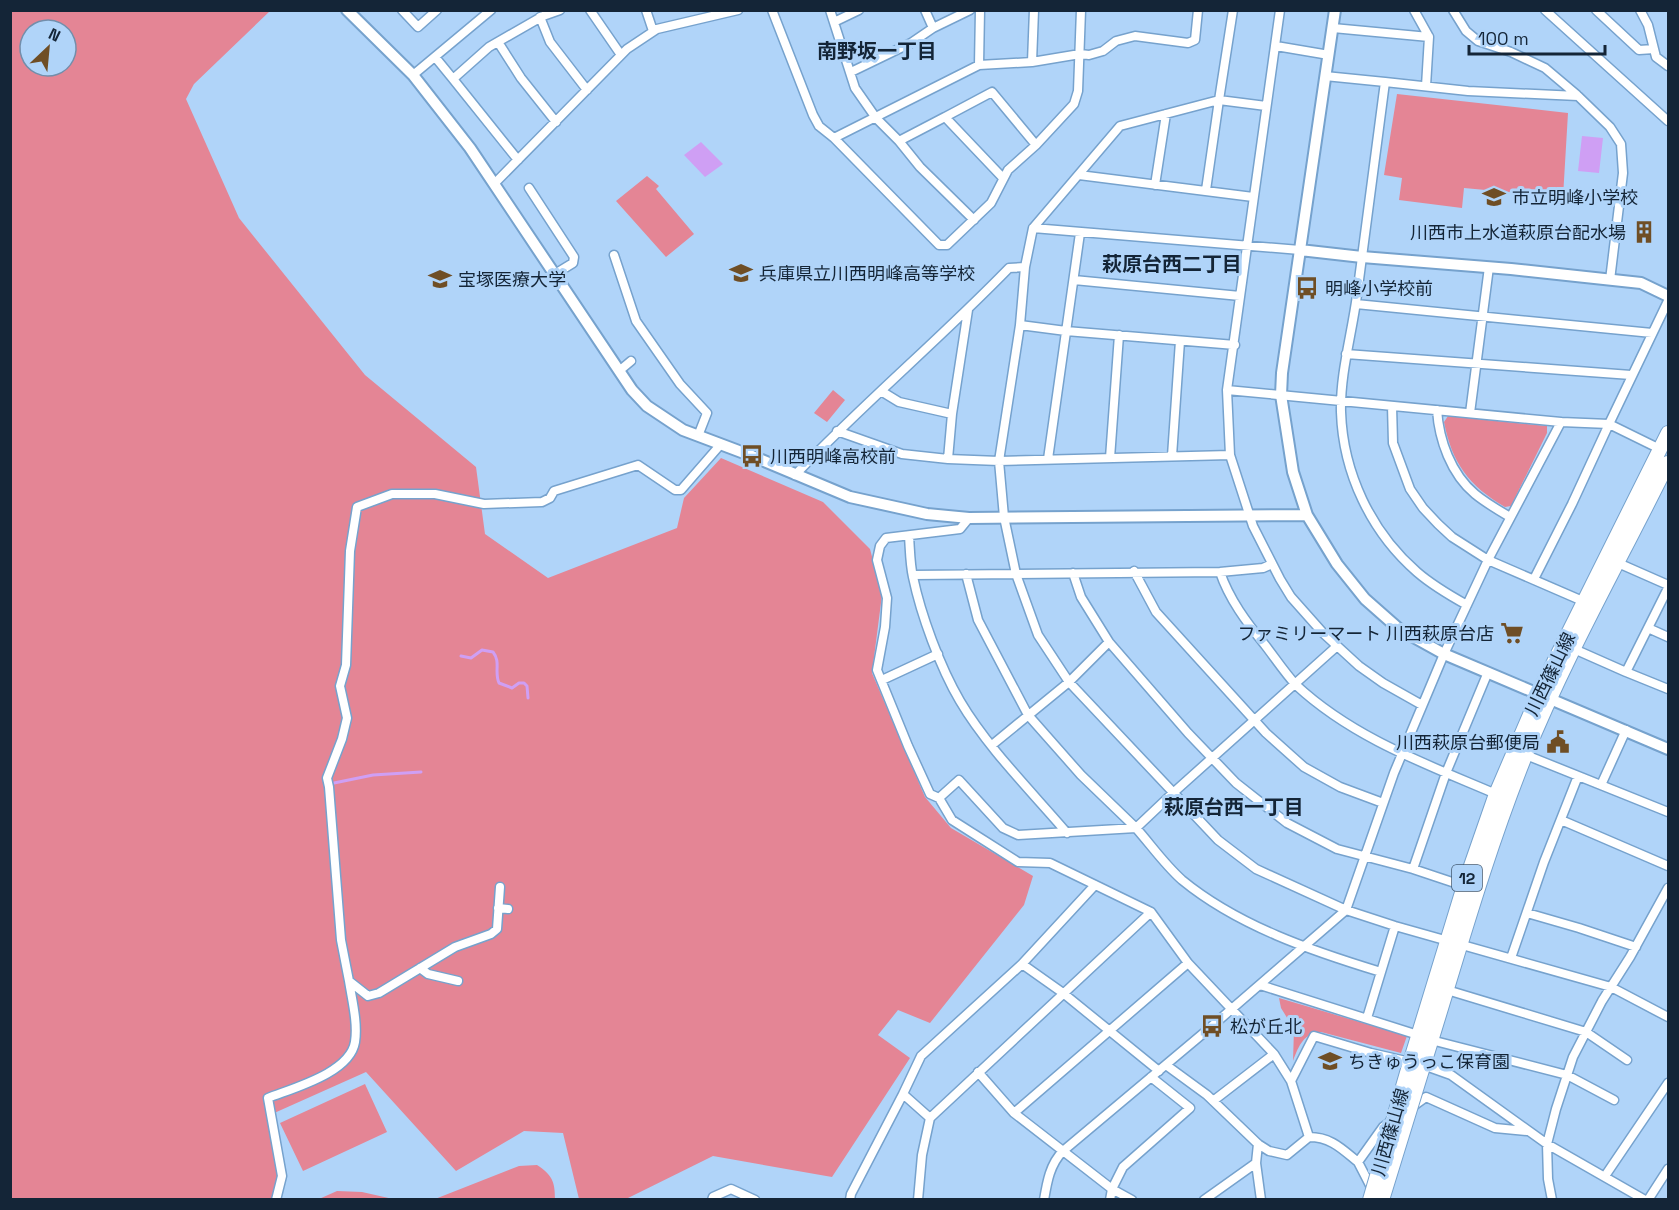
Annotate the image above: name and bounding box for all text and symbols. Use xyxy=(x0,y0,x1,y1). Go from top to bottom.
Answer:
north arrow xyxy=(18,18,78,78)
scale bar xyxy=(1469,18,1606,56)
text: N xyxy=(45,23,64,47)
text: 100 m xyxy=(1478,27,1529,50)
district label: 南野坂一丁目 xyxy=(817,38,937,64)
school or university icon: 市立明峰小学校 xyxy=(1481,184,1507,210)
place label: 市立明峰小学校 xyxy=(1512,186,1638,209)
building icon: 川西市上水道萩原台配水場 xyxy=(1631,219,1657,245)
place label: 川西市上水道萩原台配水場 xyxy=(1410,221,1626,244)
district label: 萩原台西二丁目 xyxy=(1102,251,1242,277)
school or university icon: 兵庫県立川西明峰高等学校 xyxy=(728,260,754,286)
place label: 兵庫県立川西明峰高等学校 xyxy=(759,262,975,285)
school or university icon: 宝塚医療大学 xyxy=(427,266,453,292)
place label: 宝塚医療大学 xyxy=(458,268,566,291)
bus stop icon: 明峰小学校前 xyxy=(1294,275,1320,301)
place label: 明峰小学校前 xyxy=(1325,277,1433,300)
bus stop icon: 川西明峰高校前 xyxy=(739,443,765,469)
place label: 川西明峰高校前 xyxy=(770,445,896,468)
supermarket icon: ファミリーマート 川西萩原台店 xyxy=(1499,620,1525,646)
place label: ファミリーマート 川西萩原台店 xyxy=(1237,622,1494,645)
street label: 川西篠山線 xyxy=(1520,629,1580,719)
public building icon: 川西萩原台郵便局 xyxy=(1545,729,1571,755)
place label: 川西萩原台郵便局 xyxy=(1396,731,1540,754)
district label: 萩原台西一丁目 xyxy=(1164,794,1304,820)
road number: 12 xyxy=(1452,865,1482,891)
bus stop icon: 松が丘北 xyxy=(1199,1013,1225,1039)
place label: 松が丘北 xyxy=(1230,1015,1302,1038)
school or university icon: ちきゅうっこ保育園 xyxy=(1317,1048,1343,1074)
place label: ちきゅうっこ保育園 xyxy=(1348,1050,1510,1073)
street label: 川西篠山線 xyxy=(1367,1086,1413,1178)

